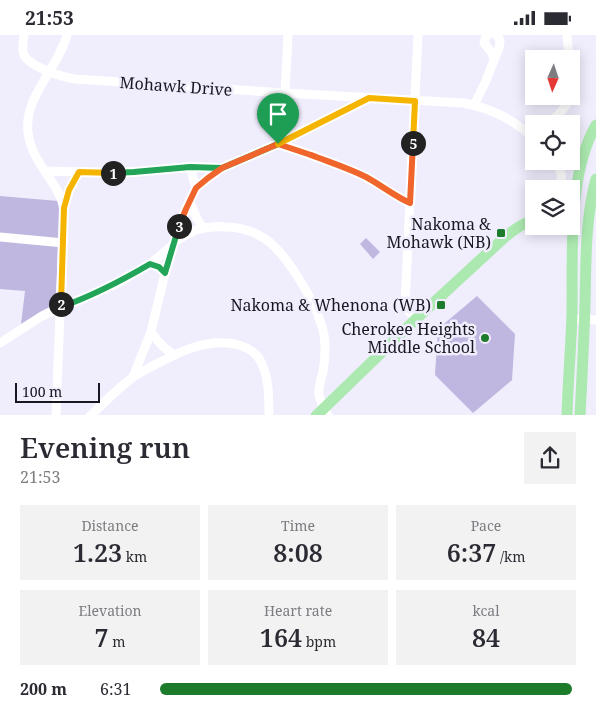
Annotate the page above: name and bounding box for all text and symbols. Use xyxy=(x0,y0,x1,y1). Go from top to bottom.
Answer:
text: 21:53 xyxy=(25,5,74,31)
north arrow xyxy=(525,50,580,105)
map controls xyxy=(525,50,580,235)
street label: Mohawk Drive xyxy=(119,71,233,101)
pin xyxy=(257,93,299,144)
icon: arrive xyxy=(264,100,292,128)
button: locate xyxy=(525,115,580,170)
pin: 5 xyxy=(400,131,426,155)
text: 5 xyxy=(410,134,417,153)
pin: 1 xyxy=(100,161,126,185)
text: 1 xyxy=(110,164,117,183)
button: layers xyxy=(525,180,580,235)
pin: 3 xyxy=(166,213,192,239)
place label: Nakoma & Mohawk (NB) xyxy=(387,213,491,253)
text: 3 xyxy=(176,217,183,236)
marker: Nakoma & Mohawk (NB) xyxy=(495,227,507,239)
pin: 2 xyxy=(48,291,74,317)
place label: Nakoma & Whenona (WB) xyxy=(230,294,431,316)
text: 2 xyxy=(58,295,65,314)
marker: Nakoma & Whenona (WB) xyxy=(435,299,447,311)
place label: Cherokee Heights Middle School xyxy=(341,318,475,358)
marker: Cherokee Heights Middle School xyxy=(479,332,491,344)
scale bar xyxy=(15,381,100,404)
text: 100 m xyxy=(22,382,62,401)
text: Evening run xyxy=(20,428,190,466)
button: share xyxy=(524,432,576,484)
text: 21:53 xyxy=(20,466,60,488)
text: Distance xyxy=(81,516,139,535)
text: Time xyxy=(281,516,315,535)
text: Pace xyxy=(471,516,501,535)
text: 1.23 xyxy=(73,535,122,569)
text: 8:08 xyxy=(273,535,323,569)
text: 6:37 xyxy=(447,535,496,569)
text: km xyxy=(122,547,147,566)
text: /km xyxy=(496,547,525,566)
text: Elevation xyxy=(78,601,142,620)
text: Heart rate xyxy=(264,601,332,620)
text: kcal xyxy=(472,601,500,620)
text: 7 xyxy=(95,620,109,654)
text: 164 xyxy=(260,620,302,654)
text: 84 xyxy=(472,620,500,654)
text: m xyxy=(109,632,125,651)
text: bpm xyxy=(302,632,336,651)
text: 200 m xyxy=(20,678,67,700)
text: 6:31 xyxy=(100,678,131,700)

